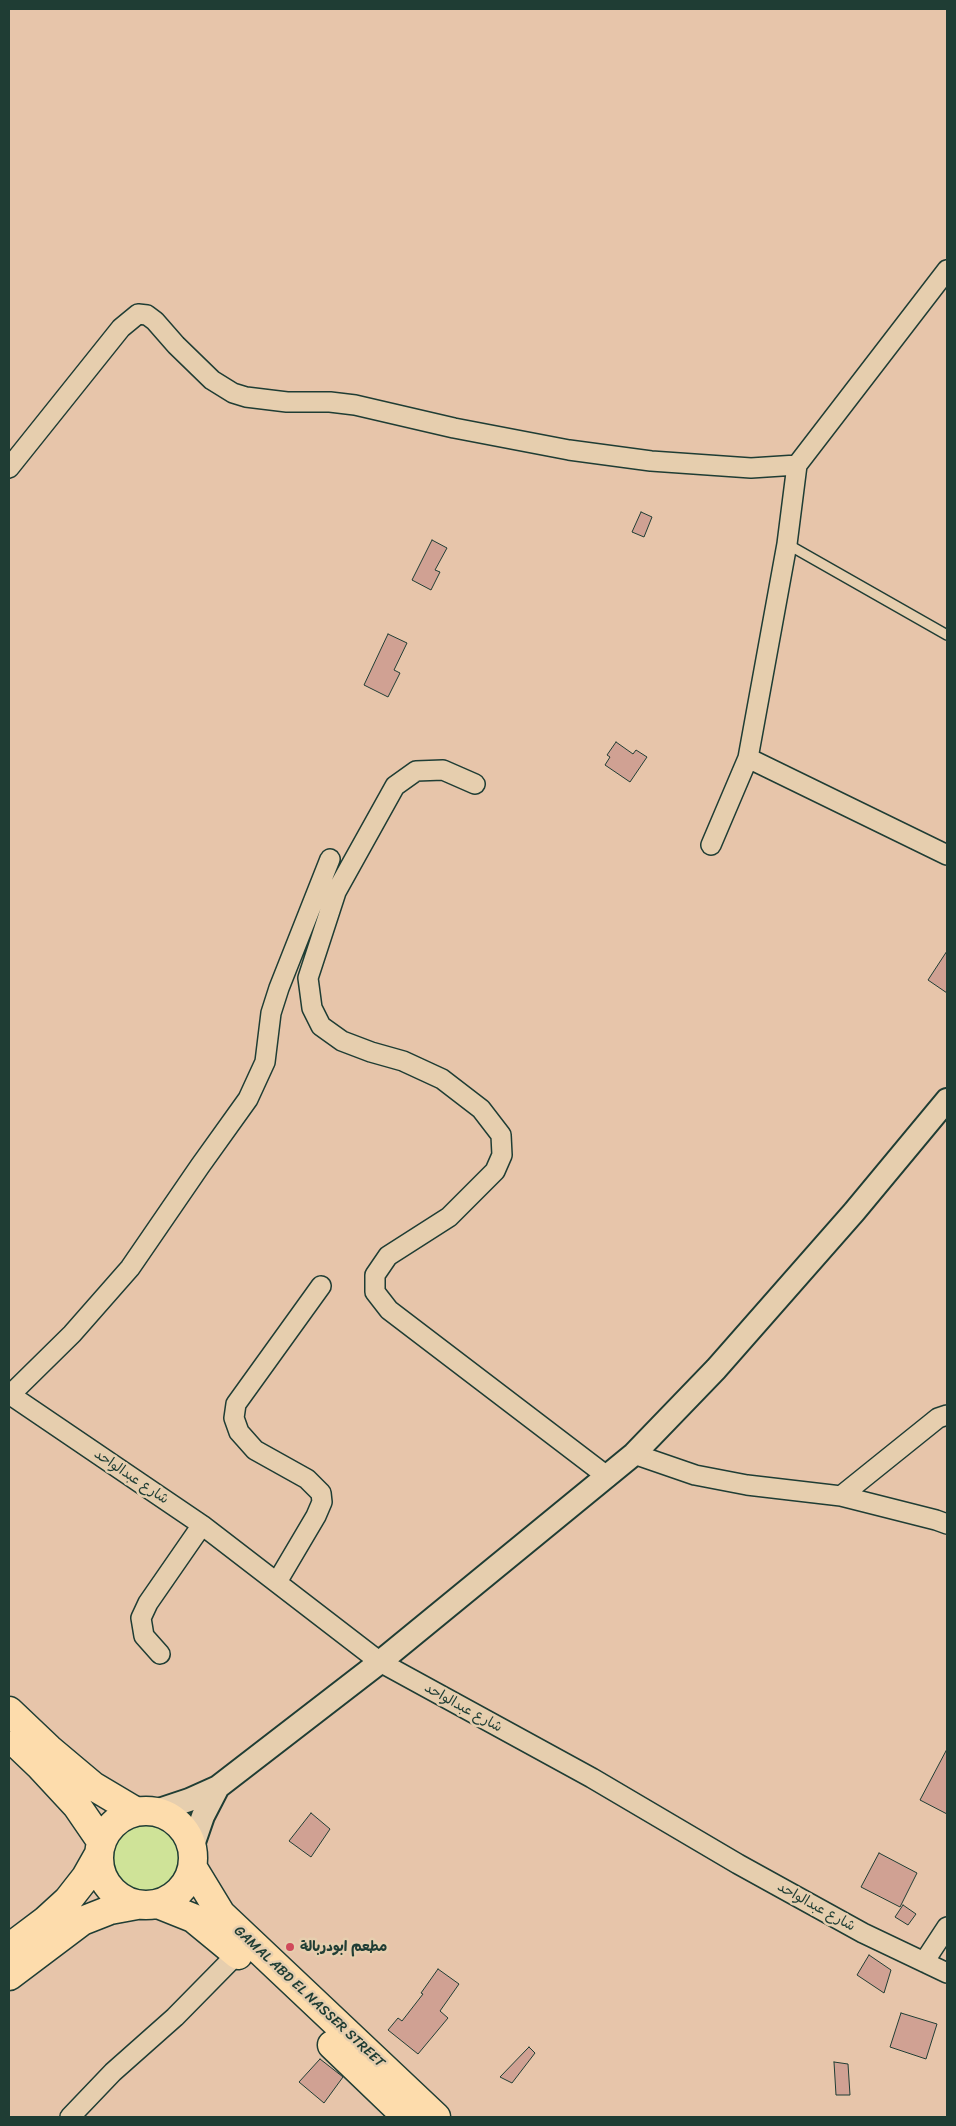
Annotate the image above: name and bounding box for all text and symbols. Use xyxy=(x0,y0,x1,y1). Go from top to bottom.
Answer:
street label: شارع عبدالواحد xyxy=(90,1446,172,1508)
street label: شارع عبدالواحد xyxy=(421,1680,505,1736)
street label: شارع عبدالواحد xyxy=(774,1879,858,1935)
street label: GAMAL ABD EL NASSER STREET xyxy=(230,1923,388,2071)
place label: مطعم ابودربالة xyxy=(300,1939,387,1955)
marker: مطعم ابودربالة xyxy=(284,1941,296,1953)

